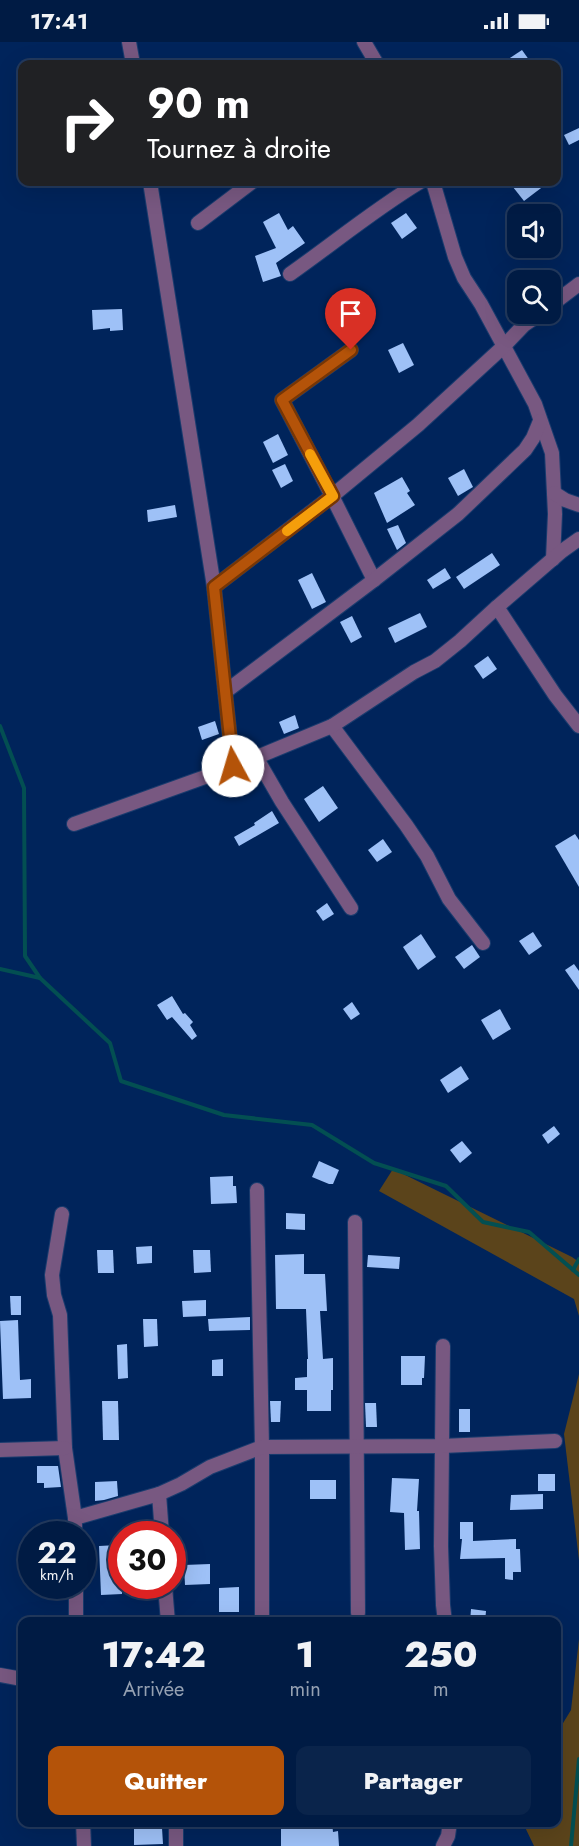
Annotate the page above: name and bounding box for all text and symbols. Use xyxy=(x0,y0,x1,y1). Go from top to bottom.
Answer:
text: 17:41 xyxy=(30,5,88,37)
text: 90 m xyxy=(147,73,250,134)
icon: right xyxy=(48,84,126,162)
text: Tournez à droite xyxy=(147,129,331,168)
map controls xyxy=(507,204,561,324)
button: sound xyxy=(507,204,561,258)
button: search xyxy=(507,270,561,324)
pin xyxy=(325,288,376,350)
icon: arrive xyxy=(334,297,367,330)
position arrow xyxy=(201,734,265,798)
speed limit sign: 30 xyxy=(108,1521,186,1599)
text: 22 xyxy=(37,1531,77,1574)
text: km/h xyxy=(40,1564,74,1586)
text: 17:42 xyxy=(102,1628,206,1680)
text: 1 xyxy=(296,1628,315,1680)
text: 250 xyxy=(404,1628,477,1680)
text: Arrivée xyxy=(123,1675,184,1704)
text: min xyxy=(289,1675,321,1704)
text: m xyxy=(433,1675,449,1704)
button: Quitter xyxy=(48,1746,284,1815)
button: Partager xyxy=(296,1746,531,1815)

